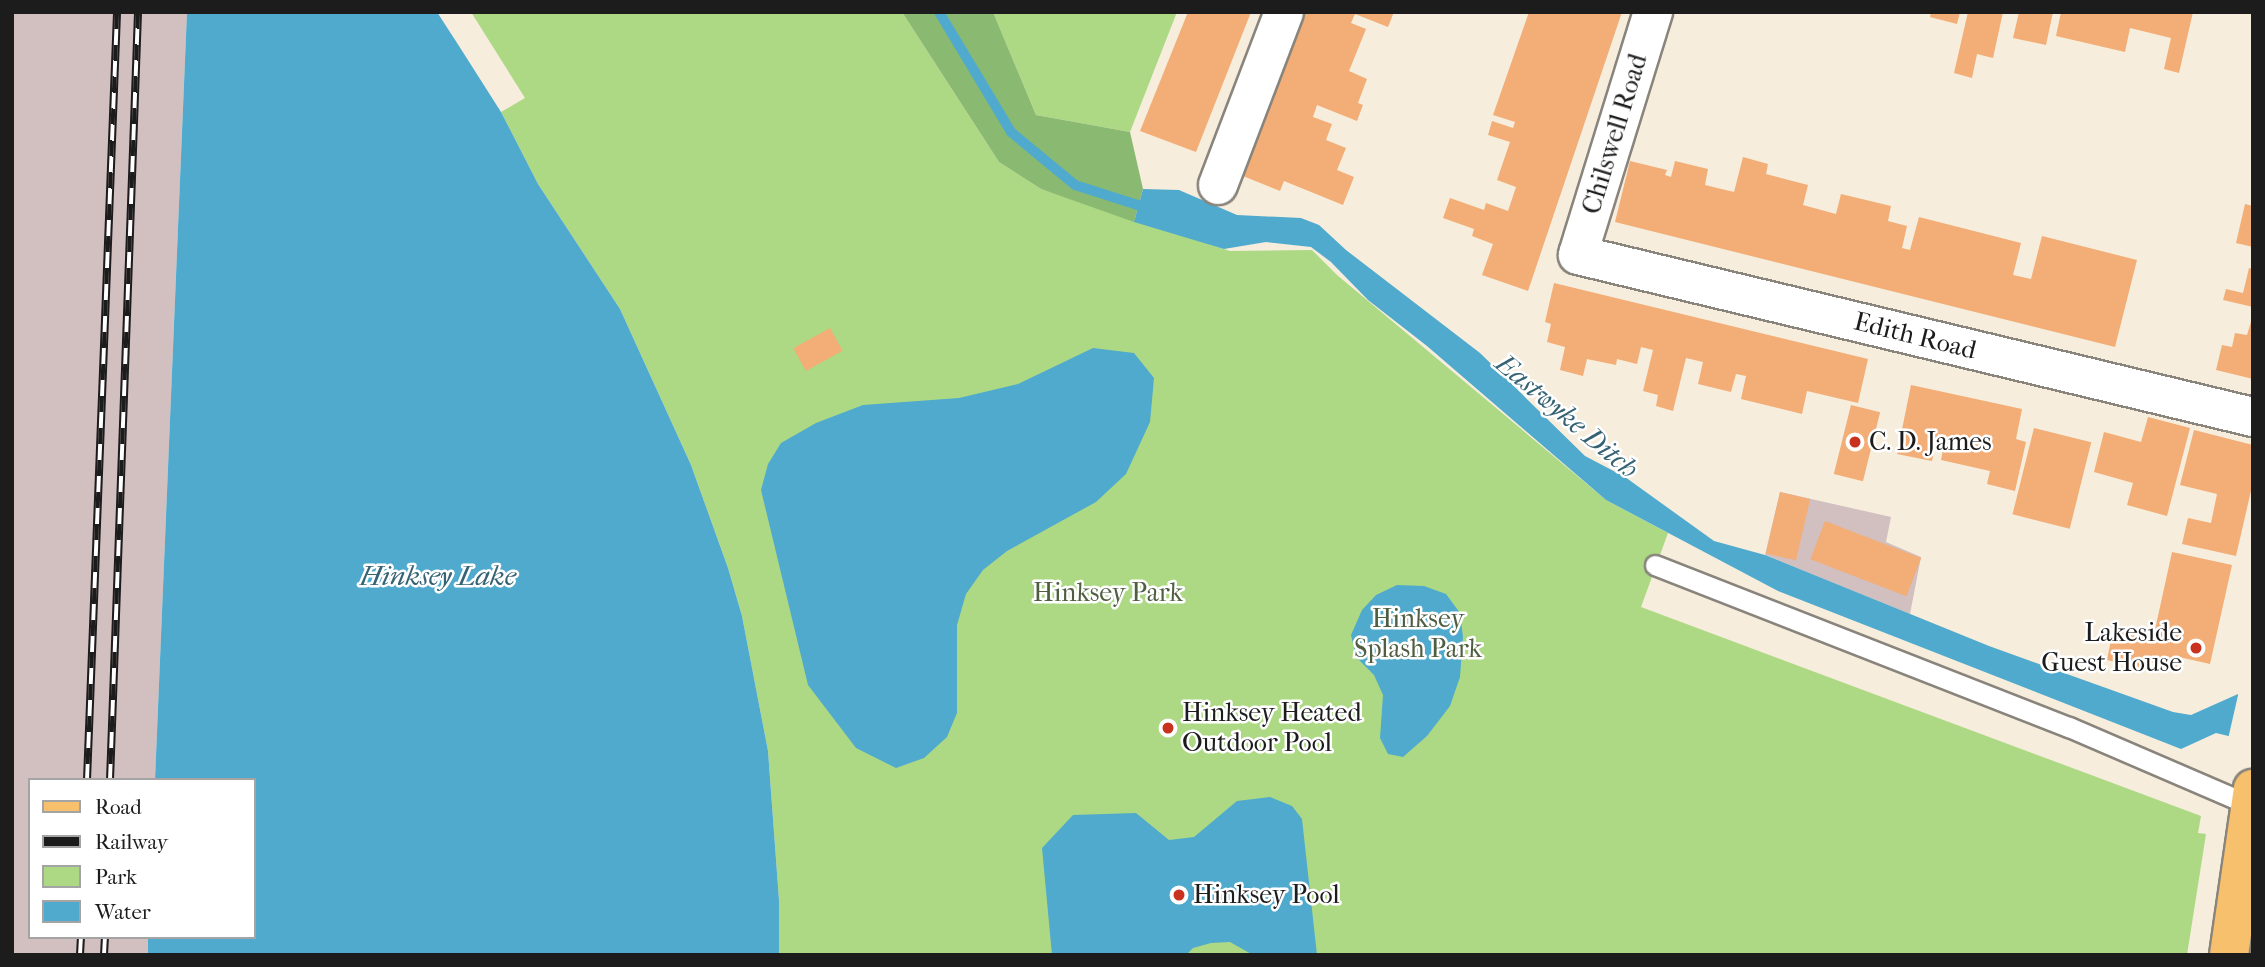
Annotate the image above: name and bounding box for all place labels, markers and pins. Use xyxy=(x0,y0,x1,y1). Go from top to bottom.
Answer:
place label: C. D. James xyxy=(1869,426,1992,458)
marker: C. D. James xyxy=(1847,434,1863,450)
place label: Lakeside Guest House xyxy=(2041,617,2182,678)
marker: Lakeside Guest House xyxy=(2188,640,2204,656)
place label: Hinksey Heated Outdoor Pool xyxy=(1182,697,1362,758)
marker: Hinksey Heated Outdoor Pool xyxy=(1160,720,1176,736)
place label: Hinksey Pool xyxy=(1193,879,1340,911)
marker: Hinksey Pool xyxy=(1171,887,1187,903)

